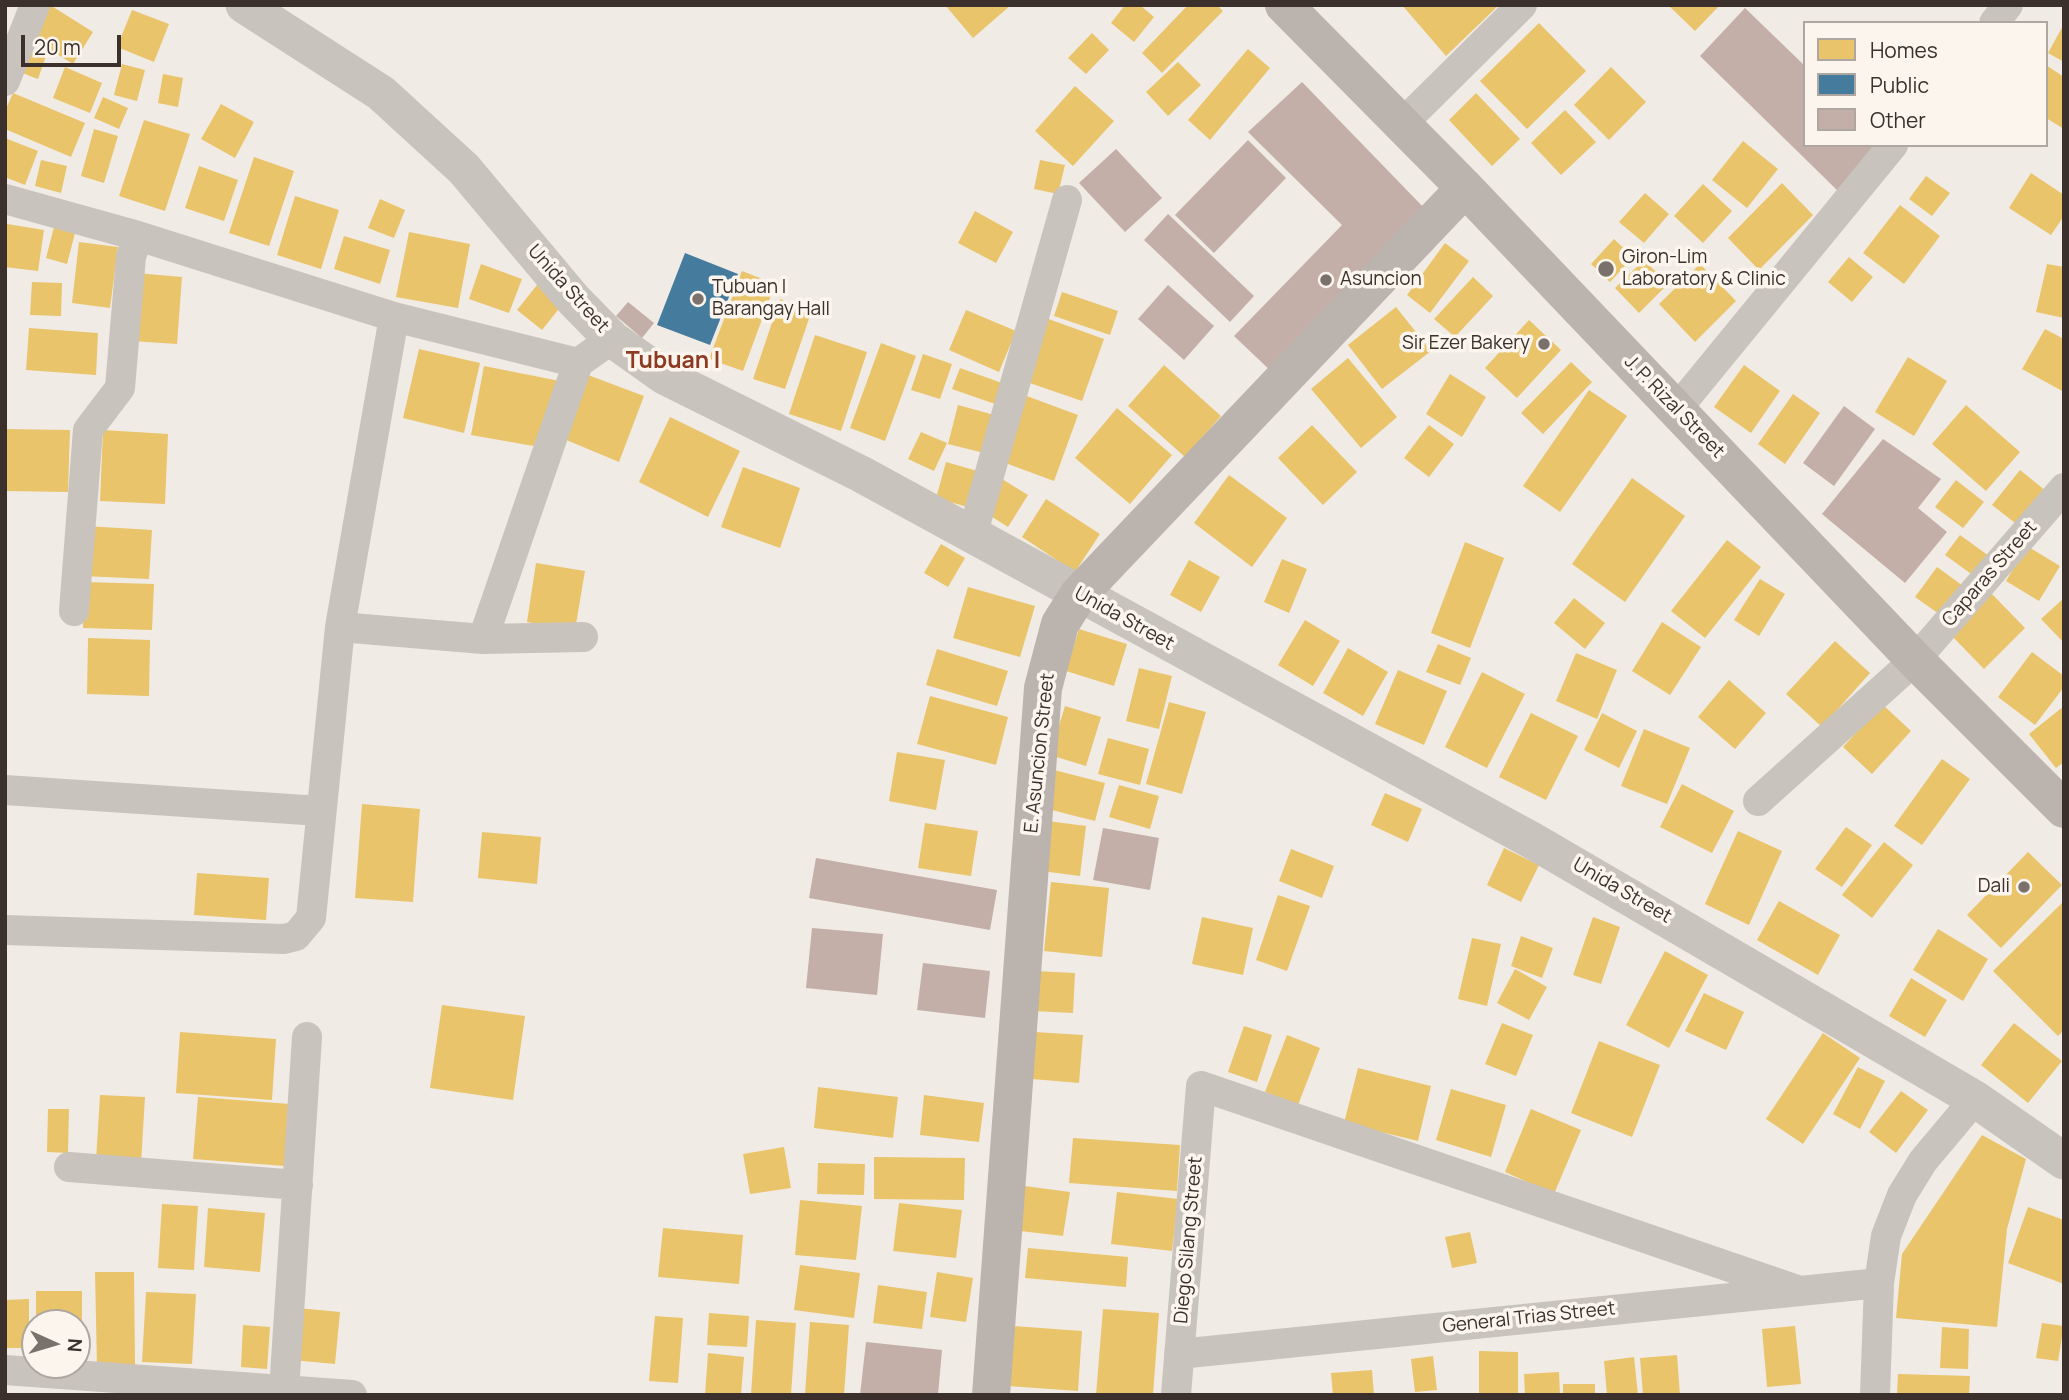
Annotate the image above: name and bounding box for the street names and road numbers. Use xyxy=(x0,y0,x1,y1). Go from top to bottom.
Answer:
street label: Unida Street xyxy=(523,240,613,338)
street label: J. P. Rizal Street xyxy=(1619,351,1729,463)
street label: Caparas Street xyxy=(1938,517,2042,631)
street label: Unida Street xyxy=(1070,582,1178,656)
street label: E. Asuncion Street xyxy=(1020,672,1060,834)
street label: Unida Street xyxy=(1568,854,1676,928)
street label: Diego Silang Street xyxy=(1170,1155,1208,1325)
street label: General Trias Street xyxy=(1441,1298,1617,1338)

